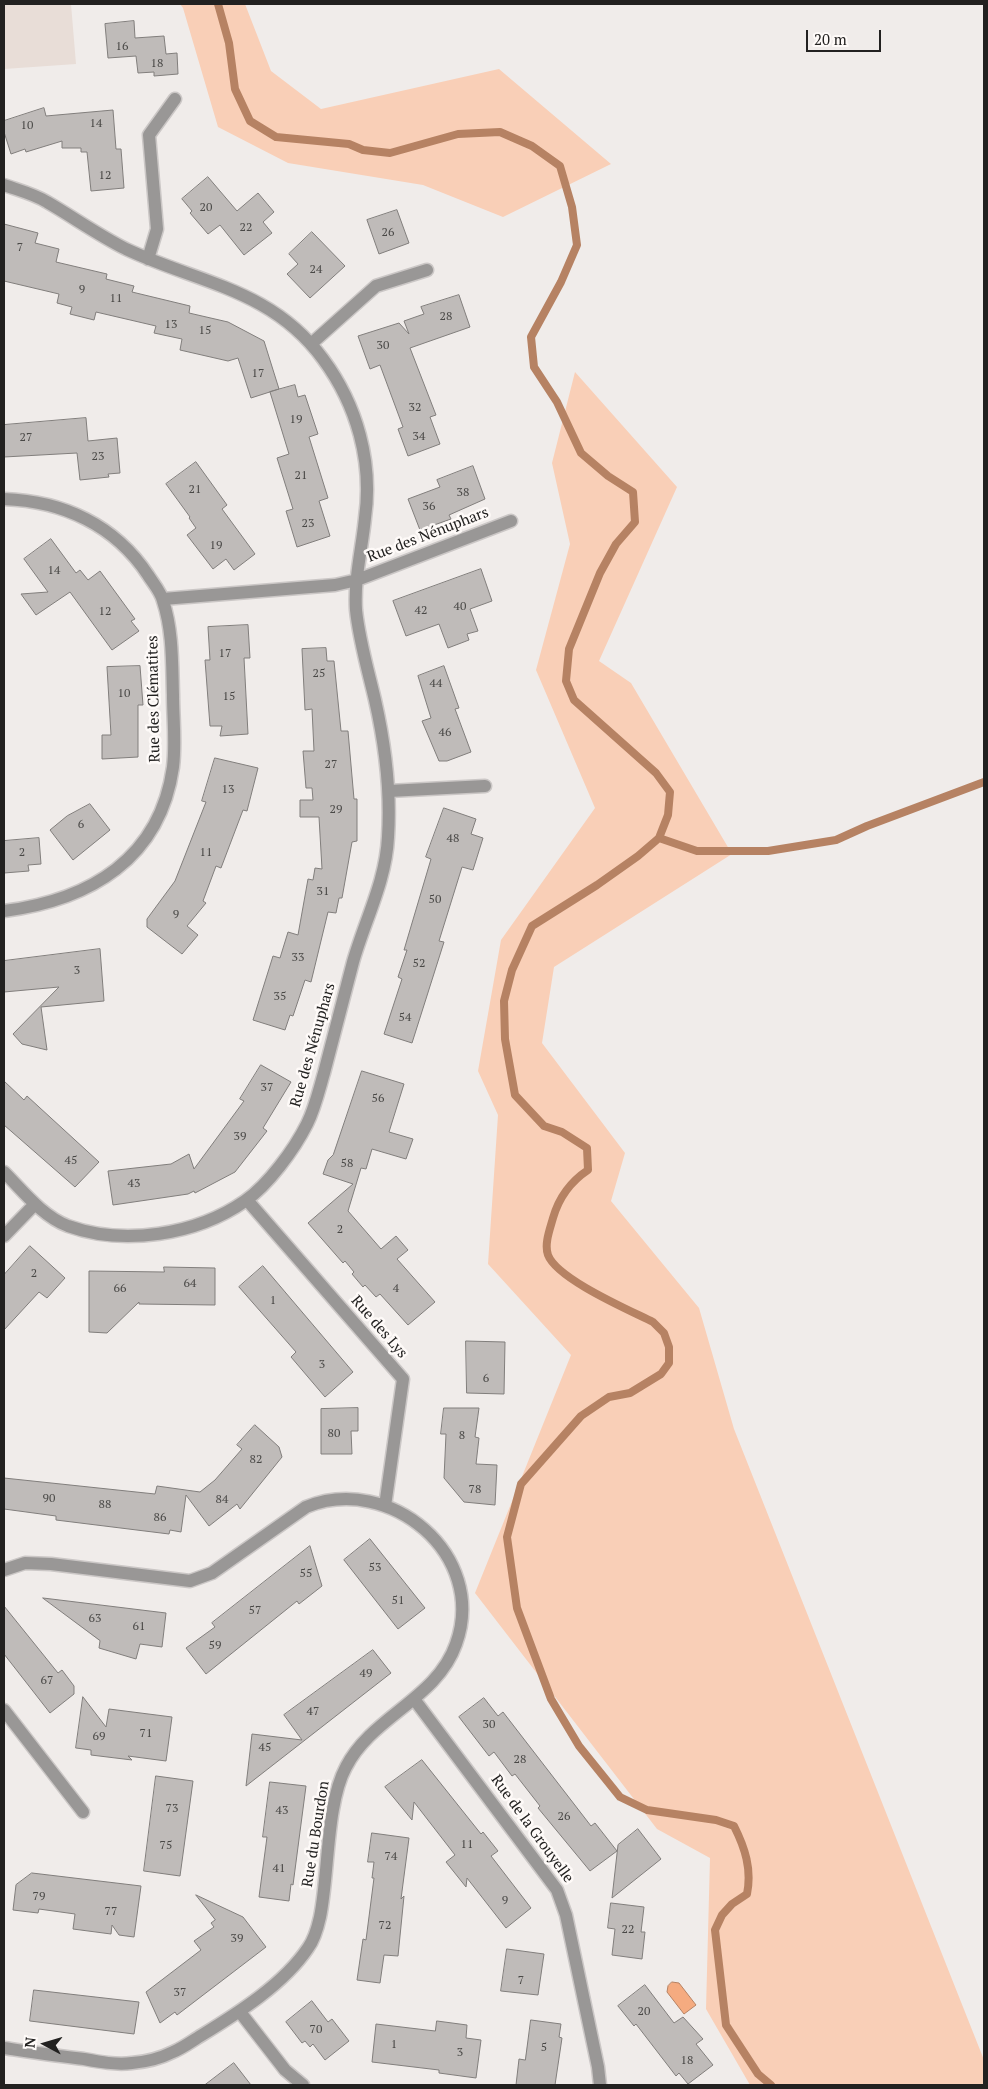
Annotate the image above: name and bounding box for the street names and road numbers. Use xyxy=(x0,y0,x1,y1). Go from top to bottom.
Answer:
street label: Rue des Nénuphars xyxy=(365,504,491,566)
street label: Rue des Clématites xyxy=(144,635,164,763)
street label: Rue des Nénuphars xyxy=(287,981,339,1109)
street label: Rue des Lys xyxy=(347,1292,411,1362)
street label: Rue de la Grouyelle xyxy=(487,1772,577,1886)
street label: Rue du Bourdon xyxy=(299,1780,333,1888)

